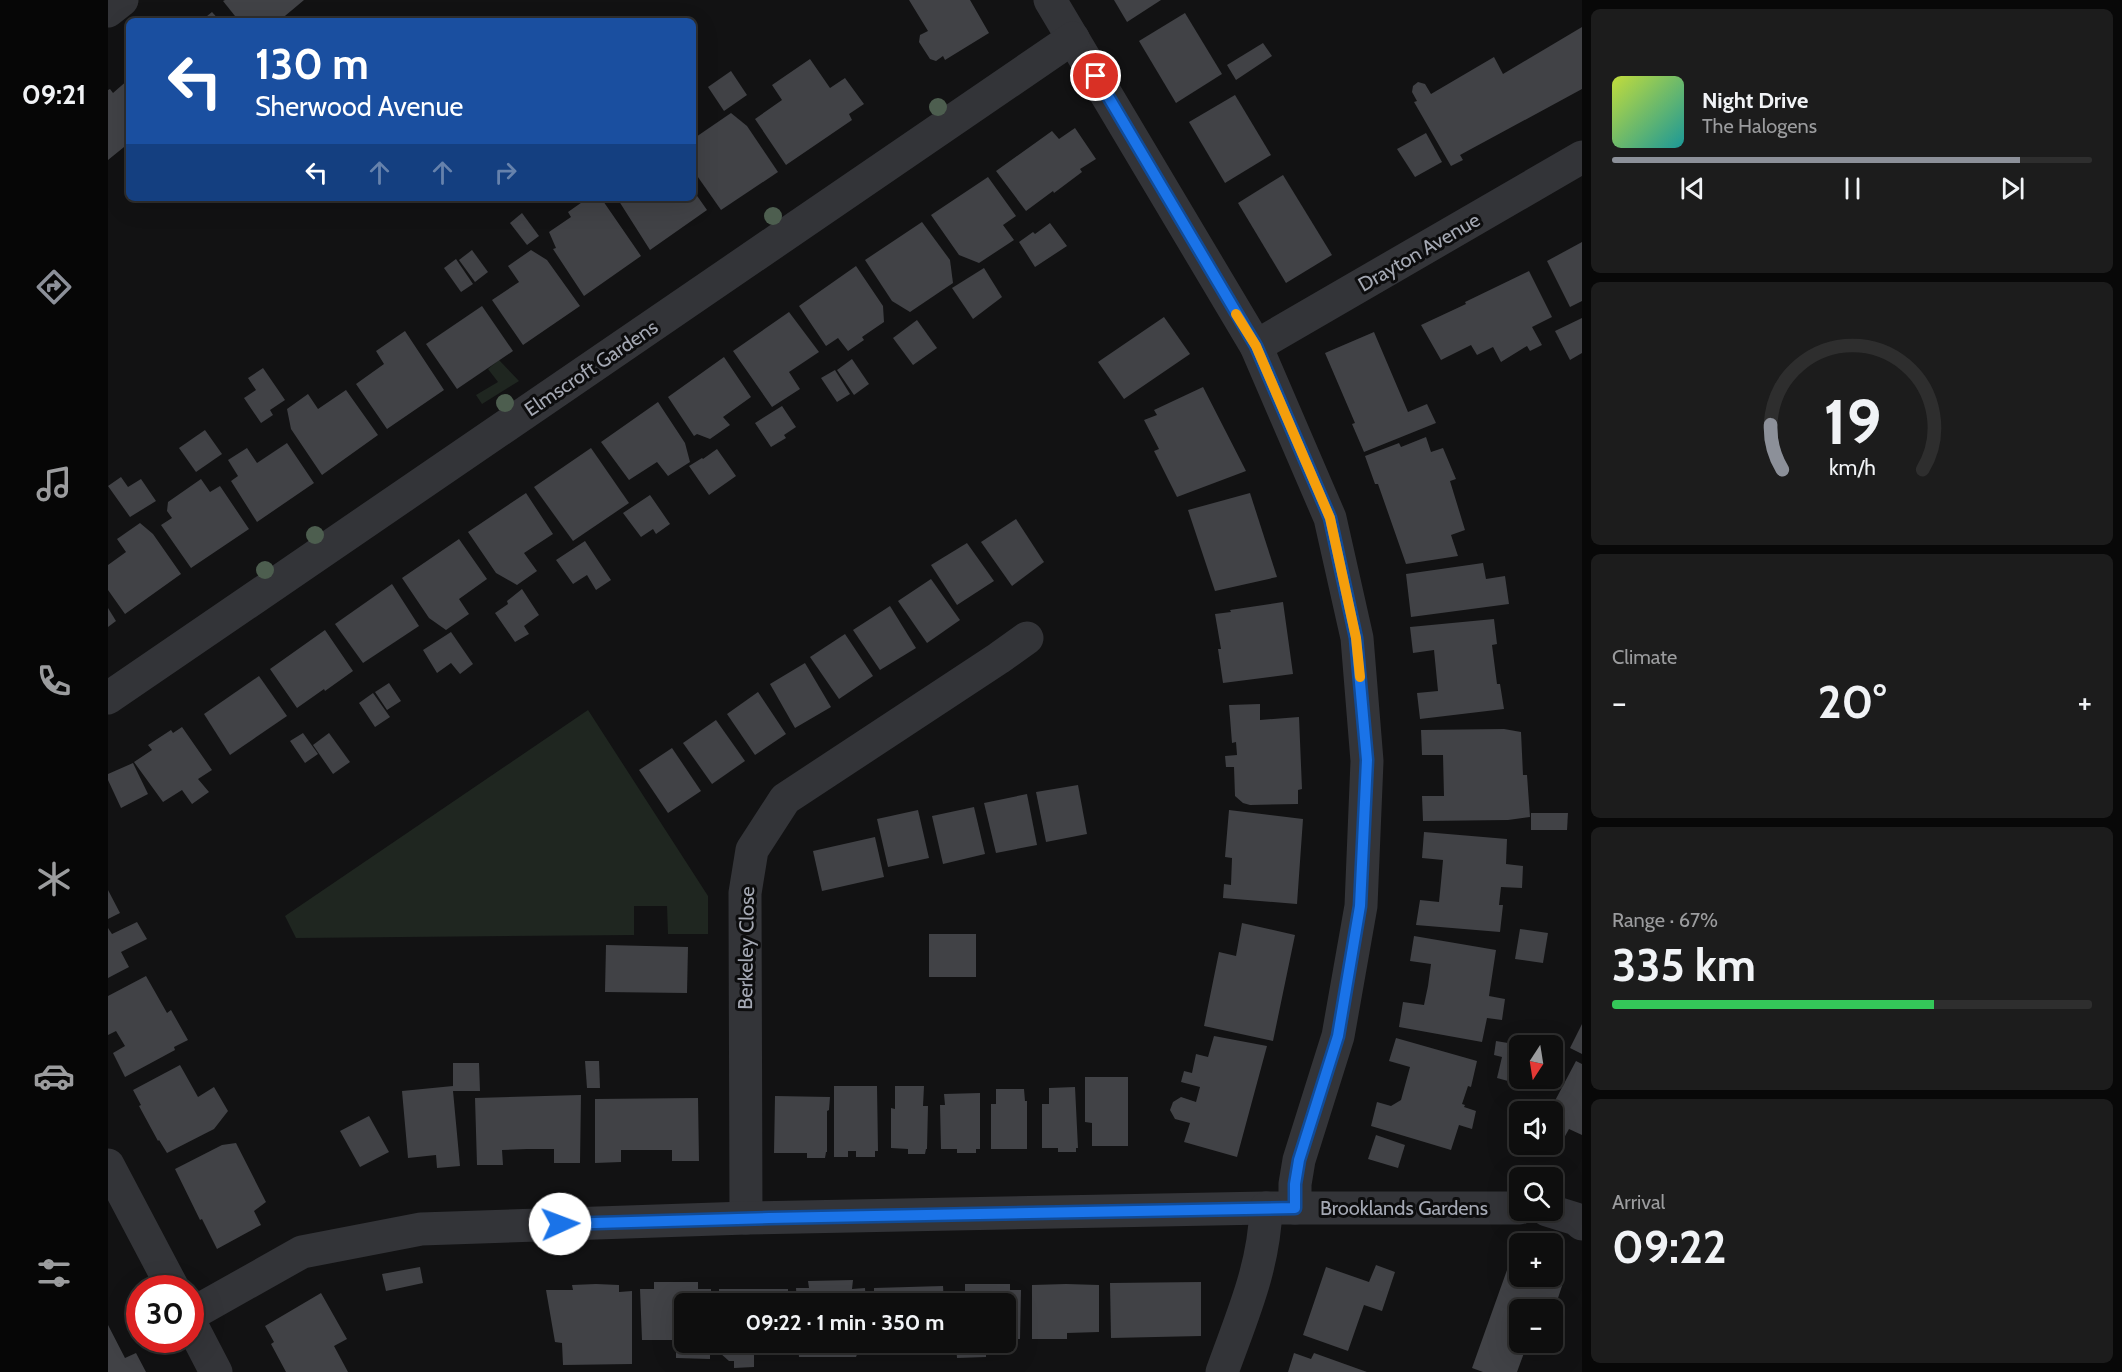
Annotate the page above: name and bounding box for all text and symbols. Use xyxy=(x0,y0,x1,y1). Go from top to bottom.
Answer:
text: 130 m xyxy=(255,38,369,90)
icon: left xyxy=(156,42,234,120)
pin xyxy=(1070,50,1121,101)
icon: arrive xyxy=(1079,59,1112,92)
text: 09:21 xyxy=(22,78,86,111)
text: Night Drive xyxy=(1702,87,1808,114)
text: Sherwood Avenue xyxy=(255,90,463,123)
text: The Halogens xyxy=(1702,114,1817,138)
icon: left xyxy=(300,156,333,189)
icon: ahead xyxy=(363,156,396,189)
icon: ahead xyxy=(426,156,459,189)
icon: right xyxy=(489,156,522,189)
icon: previous xyxy=(1676,172,1709,205)
icon: pause xyxy=(1836,172,1869,205)
icon: next xyxy=(1996,172,2029,205)
street label: Drayton Avenue xyxy=(1354,207,1484,297)
icon: directions xyxy=(33,266,75,308)
street label: Elmscroft Gardens xyxy=(520,315,662,421)
text: 19 xyxy=(1823,385,1881,461)
text: km/h xyxy=(1829,455,1875,481)
icon: music xyxy=(33,463,75,505)
text: Climate xyxy=(1612,645,1677,669)
icon: phone xyxy=(33,660,75,702)
text: 20° xyxy=(1818,675,1886,729)
text: − xyxy=(1612,682,1627,722)
text: + xyxy=(2077,682,2092,722)
icon: climate xyxy=(33,858,75,900)
street label: Berkeley Close xyxy=(733,886,759,1010)
text: Range · 67% xyxy=(1612,908,1718,932)
text: 335 km xyxy=(1612,938,1756,992)
north arrow xyxy=(1509,1035,1563,1089)
map controls xyxy=(1509,1035,1563,1353)
icon: car xyxy=(33,1055,75,1097)
button: sound xyxy=(1509,1101,1563,1155)
button: search xyxy=(1509,1167,1563,1221)
text: Arrival xyxy=(1612,1190,1665,1214)
position arrow xyxy=(528,1192,592,1256)
street label: Brooklands Gardens xyxy=(1320,1196,1488,1220)
text: 09:22 xyxy=(1612,1220,1727,1274)
button: + xyxy=(1509,1233,1563,1287)
icon: filters xyxy=(33,1252,75,1294)
speed limit sign: 30 xyxy=(126,1275,204,1353)
button: − xyxy=(1509,1299,1563,1353)
text: 09:22 · 1 min · 350 m xyxy=(746,1309,944,1336)

